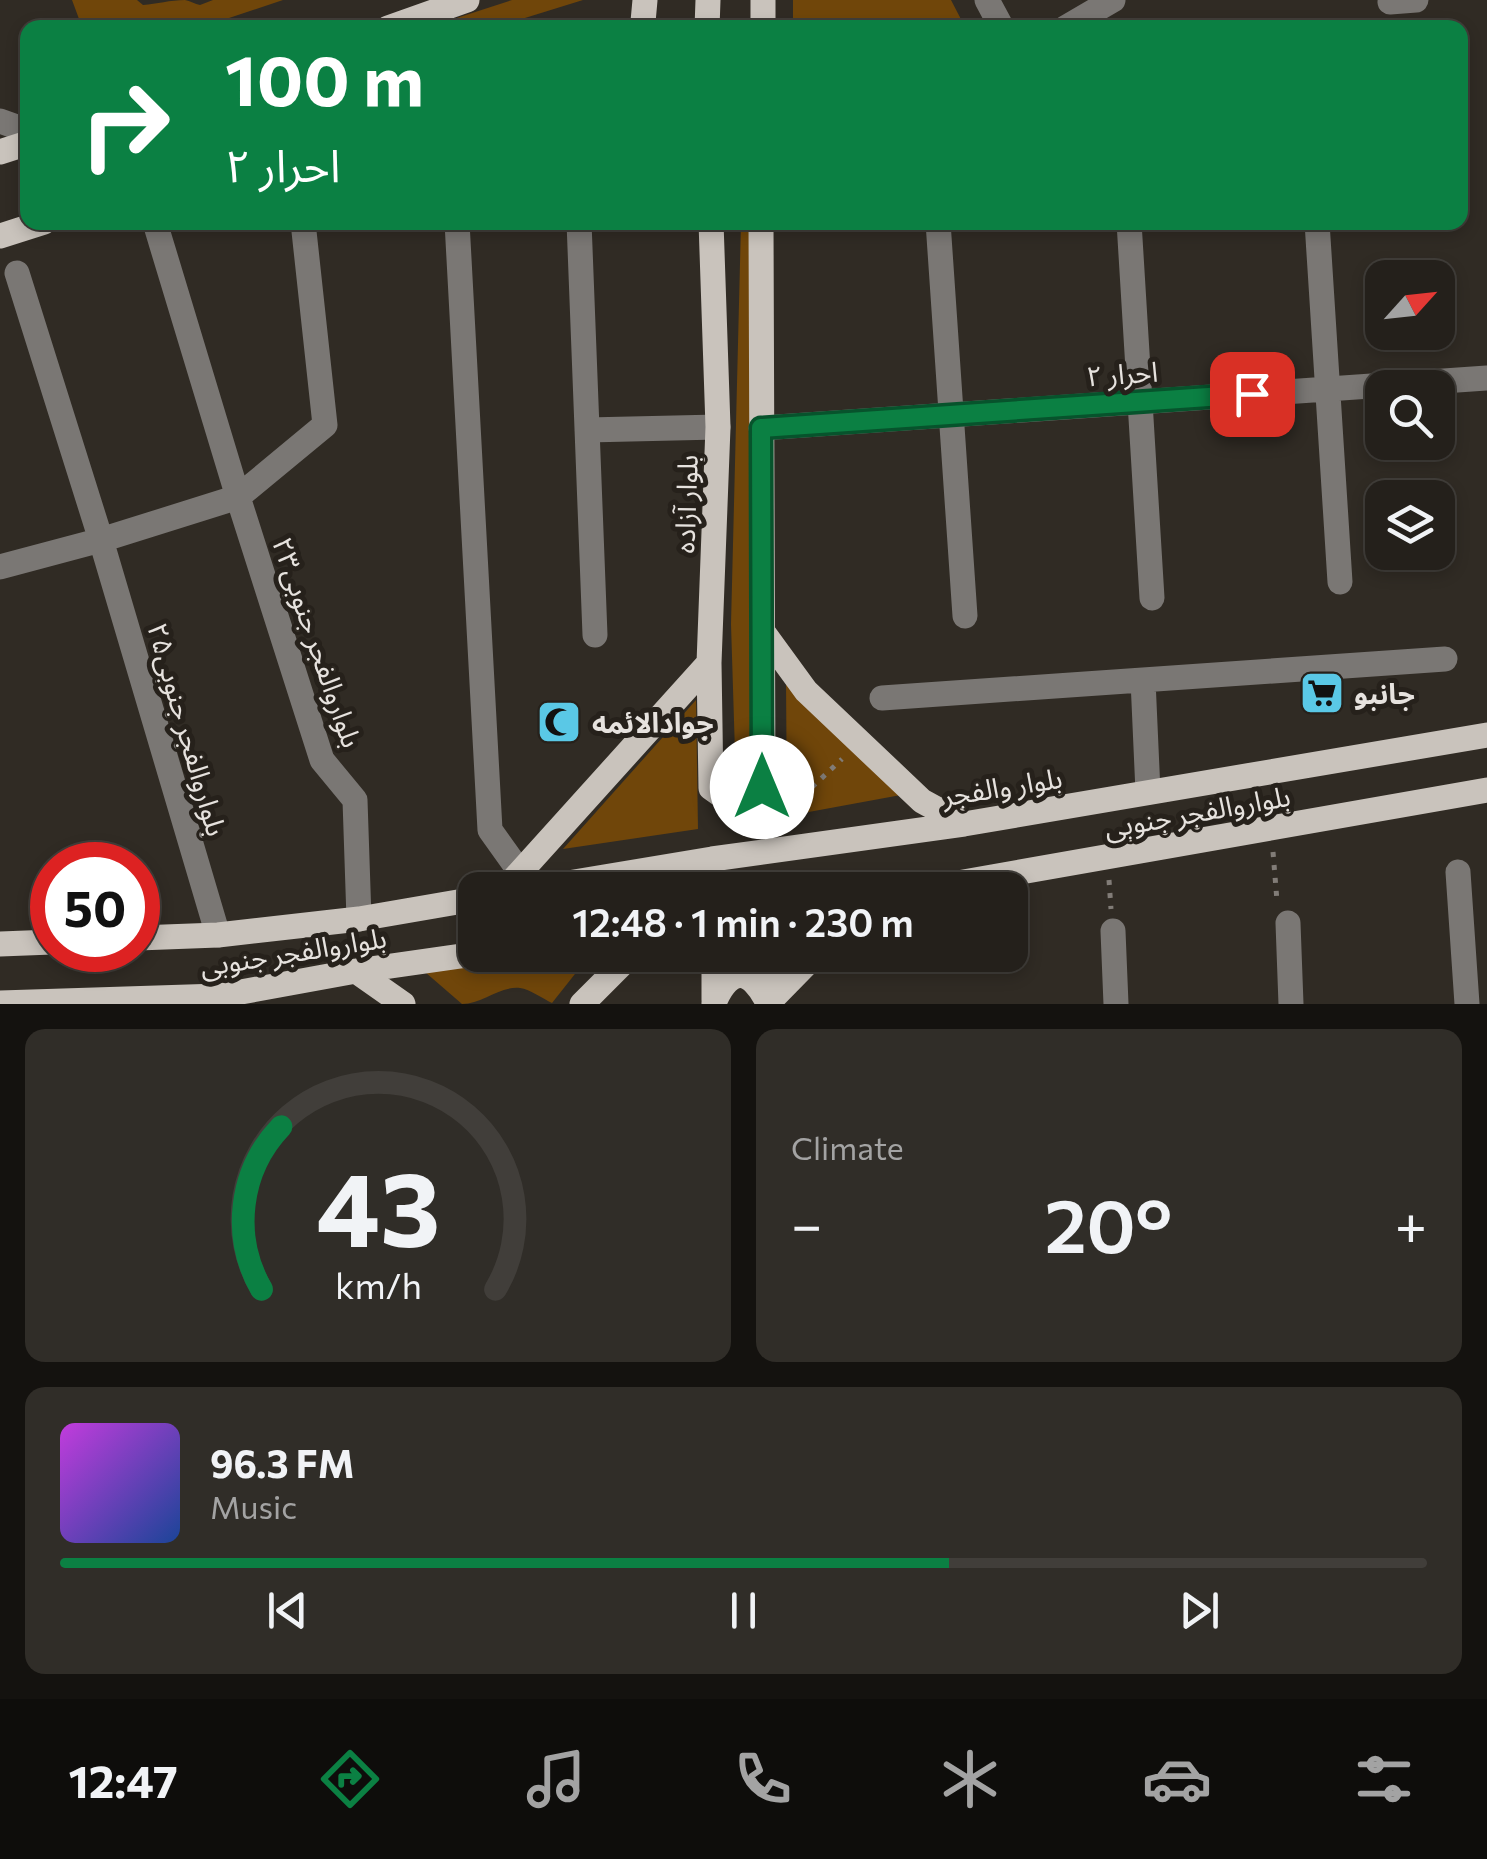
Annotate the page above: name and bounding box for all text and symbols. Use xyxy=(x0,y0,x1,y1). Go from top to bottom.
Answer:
text: 100 m xyxy=(225,35,424,120)
icon: right xyxy=(60,60,190,190)
text: ۲ احرار xyxy=(225,136,341,191)
north arrow xyxy=(1365,260,1455,350)
map controls xyxy=(1365,260,1455,570)
pin xyxy=(1210,352,1295,437)
street label: ۲ احرار xyxy=(1085,354,1159,393)
icon: arrive xyxy=(1225,367,1280,422)
button: search xyxy=(1365,370,1455,460)
street label: بلوار آزاده xyxy=(666,454,705,554)
button: layers xyxy=(1365,480,1455,570)
street label: بلواروالفجر جنوبی۲۳ xyxy=(265,532,370,752)
street label: بلواروالفجر جنوبی۲۵ xyxy=(140,618,235,840)
supermarket icon: جانبو xyxy=(1299,670,1345,716)
place label: جانبو xyxy=(1354,676,1415,711)
mosque icon: جوادالائمه xyxy=(536,699,582,745)
place label: جوادالائمه xyxy=(592,705,714,740)
position arrow xyxy=(710,735,814,839)
street label: بلوار والفجر xyxy=(939,760,1064,813)
street label: بلواروالفجر جنوبی xyxy=(1101,778,1293,845)
speed limit sign: 50 xyxy=(30,842,160,972)
text: 12:48 · 1 min · 230 m xyxy=(572,898,914,945)
street label: بلواروالفجر جنوبی xyxy=(197,919,389,983)
text: Climate xyxy=(791,1127,904,1167)
text: 43 xyxy=(316,1141,440,1268)
text: 20° xyxy=(1044,1177,1173,1268)
text: − xyxy=(791,1189,822,1256)
text: + xyxy=(1395,1189,1427,1256)
text: km/h xyxy=(335,1263,421,1306)
text: 96.3 FM xyxy=(210,1439,354,1486)
text: Music xyxy=(210,1486,297,1526)
icon: previous xyxy=(260,1583,315,1638)
icon: pause xyxy=(716,1583,771,1638)
icon: next xyxy=(1172,1583,1227,1638)
icon: directions xyxy=(315,1744,385,1814)
icon: music xyxy=(521,1744,591,1814)
icon: phone xyxy=(728,1744,798,1814)
icon: climate xyxy=(935,1744,1005,1814)
icon: car xyxy=(1142,1744,1212,1814)
icon: filters xyxy=(1349,1744,1419,1814)
text: 12:47 xyxy=(68,1752,178,1807)

